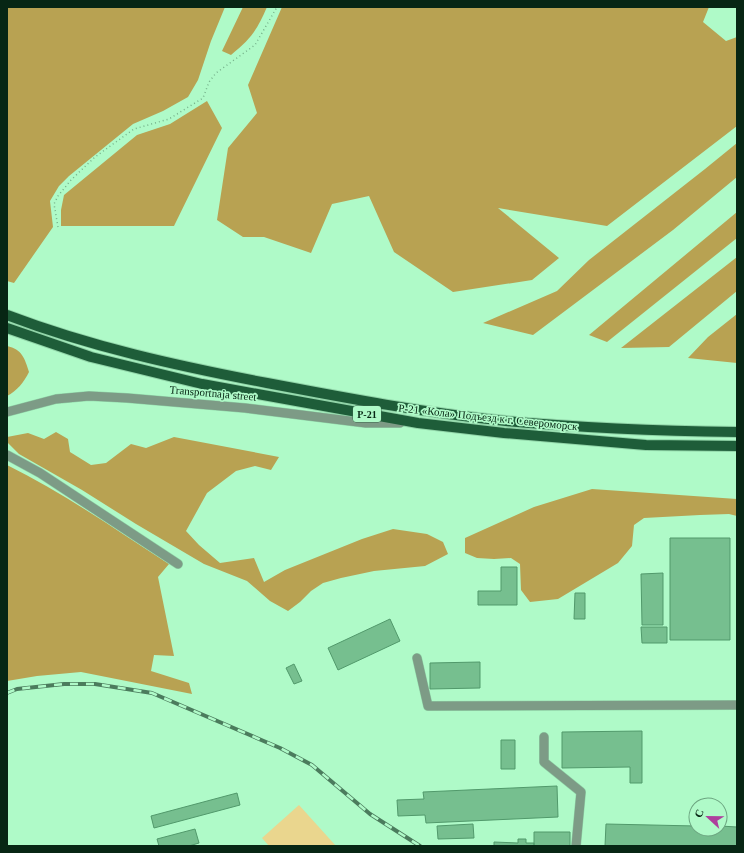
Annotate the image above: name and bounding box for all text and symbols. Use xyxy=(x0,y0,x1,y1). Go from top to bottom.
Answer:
street label: Transportnaja street xyxy=(169,383,257,403)
street label: Р-21 «Кола» Подъезд к г. Североморск xyxy=(398,402,579,432)
road number: Р-21 xyxy=(353,406,381,422)
north arrow xyxy=(688,797,728,837)
text: С xyxy=(692,807,706,819)

